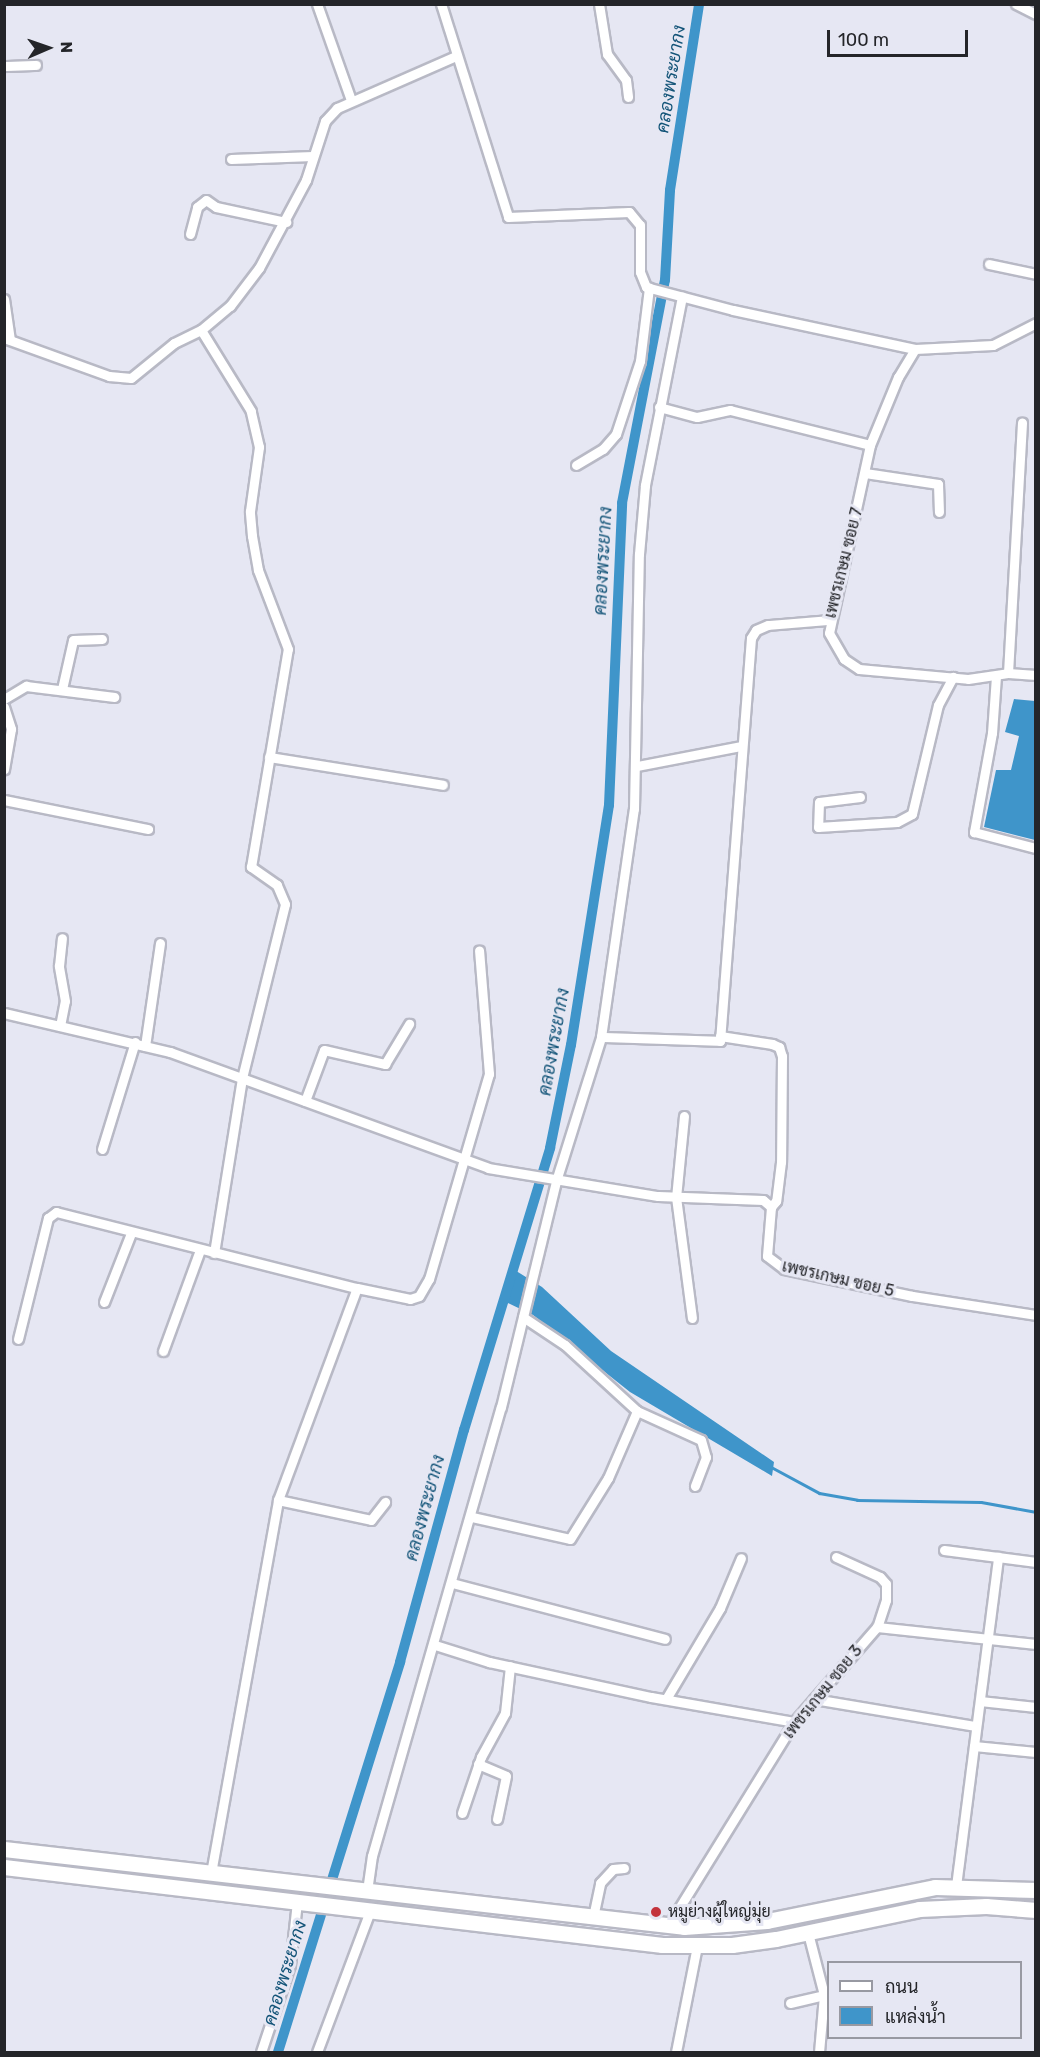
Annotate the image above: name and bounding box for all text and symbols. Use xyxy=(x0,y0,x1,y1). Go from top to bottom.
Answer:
north arrow xyxy=(18,18,78,78)
scale bar xyxy=(830,18,971,56)
water label: คลองพระยากง xyxy=(652,24,690,134)
text: 100 m xyxy=(838,29,889,51)
text: N xyxy=(57,41,76,53)
water label: คลองพระยากง xyxy=(589,506,617,616)
street label: เพชรเกษม ซอย 7 xyxy=(821,506,867,620)
water label: คลองพระยากง xyxy=(534,987,574,1097)
street label: เพชรเกษม ซอย 5 xyxy=(780,1257,896,1301)
water label: คลองพระยากง xyxy=(400,1453,450,1563)
street label: เพชรเกษม ซอย 3 xyxy=(779,1641,867,1743)
place label: หมูย่างผู้ใหญ่มุ่ย xyxy=(668,1902,771,1922)
marker: หมูย่างผู้ใหญ่มุ่ย xyxy=(649,1905,663,1919)
water label: คลองพระยากง xyxy=(259,1918,311,2028)
legend xyxy=(827,1961,1022,2039)
text: ถนน xyxy=(885,1976,918,1998)
text: แหล่งน้ำ xyxy=(885,2006,946,2028)

